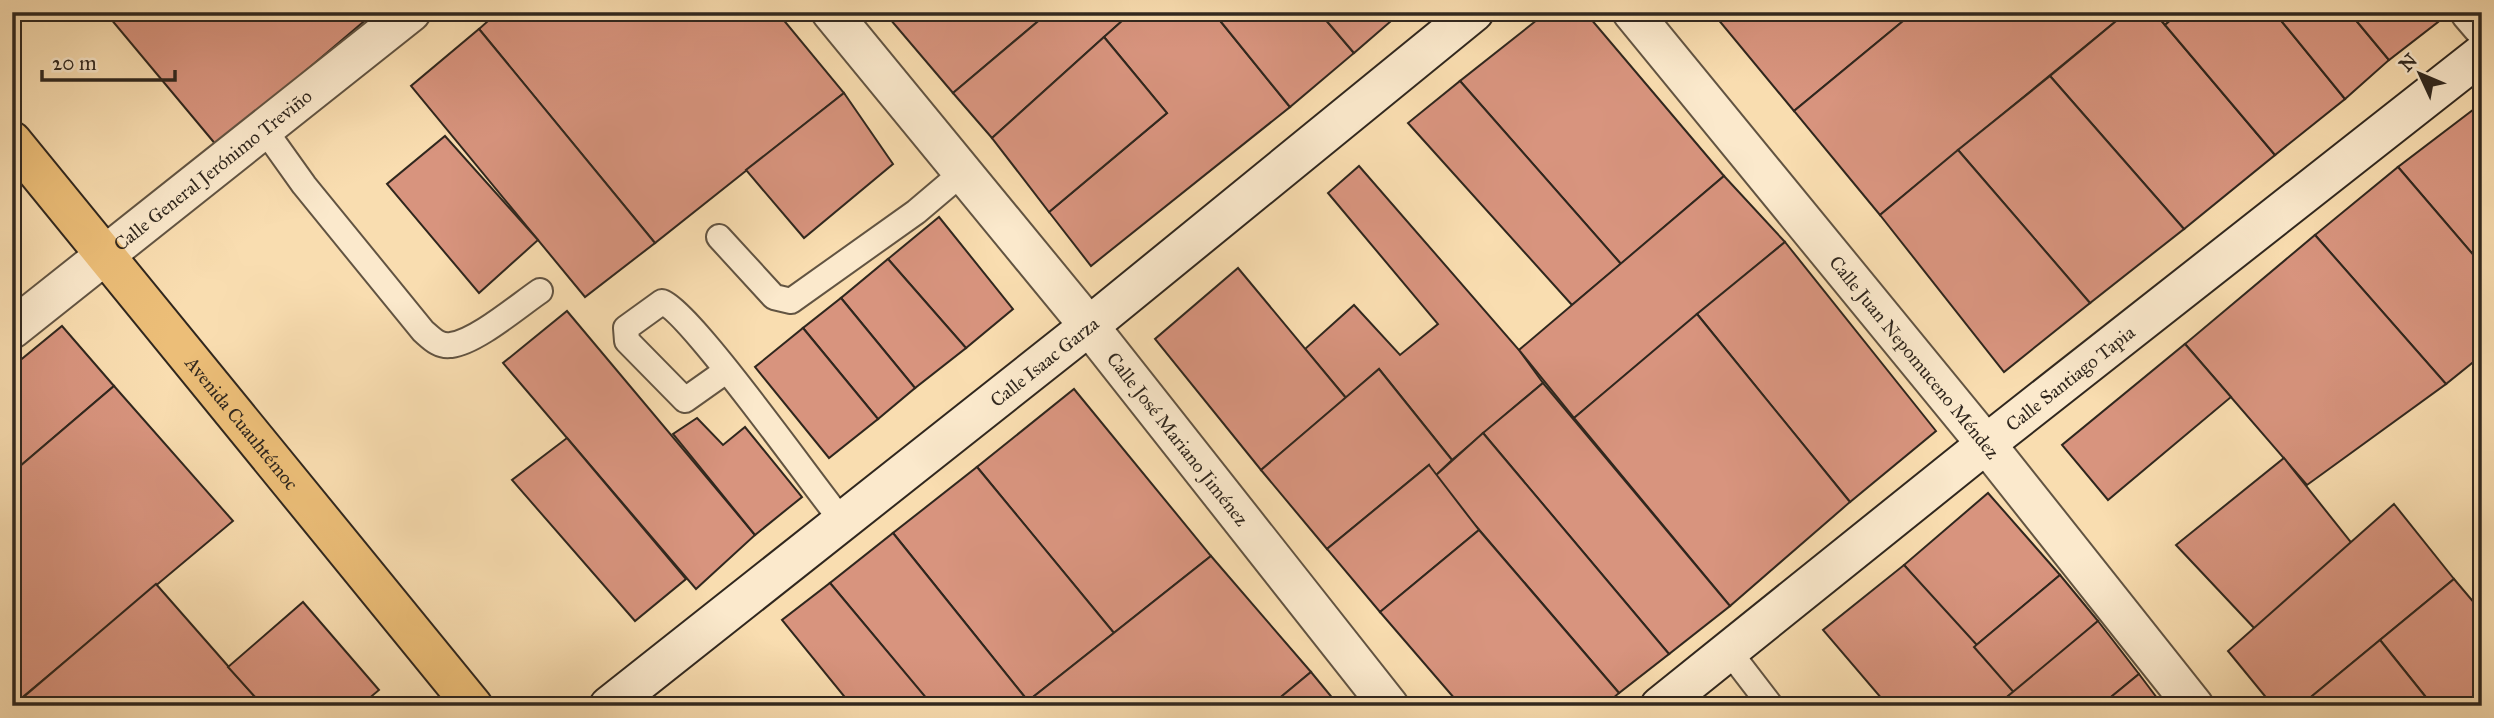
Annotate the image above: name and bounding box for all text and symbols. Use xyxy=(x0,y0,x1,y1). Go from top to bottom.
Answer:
scale bar xyxy=(42,38,175,82)
north arrow xyxy=(2386,38,2456,108)
text: N xyxy=(2394,49,2422,76)
text: 20 m xyxy=(52,50,97,76)
street label: Calle General Jerónimo Treviño xyxy=(109,84,317,256)
street label: Calle Juan Nepomuceno Méndez xyxy=(1824,251,2004,464)
street label: Calle Isaac Garza xyxy=(986,311,1104,412)
street label: Calle Santiago Tapia xyxy=(2001,320,2140,436)
street label: Calle José Mariano Jiménez xyxy=(1102,347,1253,531)
street label: Avenida Cuauhtémoc xyxy=(180,351,303,495)

